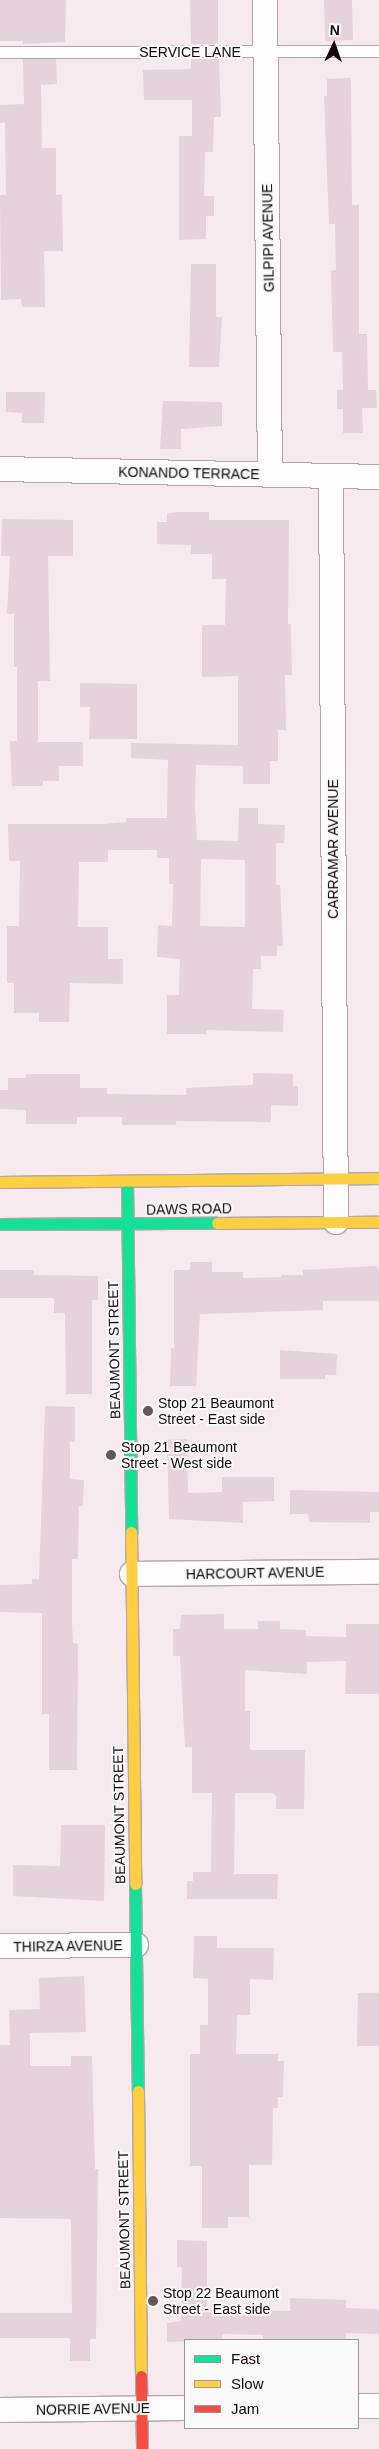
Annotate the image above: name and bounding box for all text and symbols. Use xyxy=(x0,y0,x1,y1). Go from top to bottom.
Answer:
north arrow xyxy=(309,20,359,70)
text: N xyxy=(329,22,340,38)
street label: SERVICE LANE xyxy=(139,44,241,60)
street label: GILPIPI AVENUE xyxy=(259,183,277,293)
street label: KONANDO TERRACE xyxy=(118,463,260,483)
street label: CARRAMAR AVENUE xyxy=(325,779,341,919)
street label: DAWS ROAD xyxy=(146,1200,232,1218)
street label: BEAUMONT STREET xyxy=(104,1281,124,1419)
place label: Stop 21 Beaumont Street - East side xyxy=(158,1395,274,1428)
marker: Stop 21 Beaumont Street - East side xyxy=(142,1405,154,1417)
place label: Stop 21 Beaumont Street - West side xyxy=(121,1439,237,1471)
marker: Stop 21 Beaumont Street - West side xyxy=(105,1449,117,1461)
street label: HARCOURT AVENUE xyxy=(185,1563,325,1583)
street label: BEAUMONT STREET xyxy=(109,1746,129,1884)
street label: THIRZA AVENUE xyxy=(12,1937,124,1955)
street label: BEAUMONT STREET xyxy=(114,2151,134,2289)
place label: Stop 22 Beaumont Street - East side xyxy=(163,2285,279,2318)
marker: Stop 22 Beaumont Street - East side xyxy=(147,2295,159,2307)
legend xyxy=(184,2339,359,2429)
text: Fast xyxy=(231,2350,260,2367)
text: Slow xyxy=(231,2375,264,2392)
street label: NORRIE AVENUE xyxy=(35,2400,151,2418)
text: Jam xyxy=(231,2400,259,2417)

